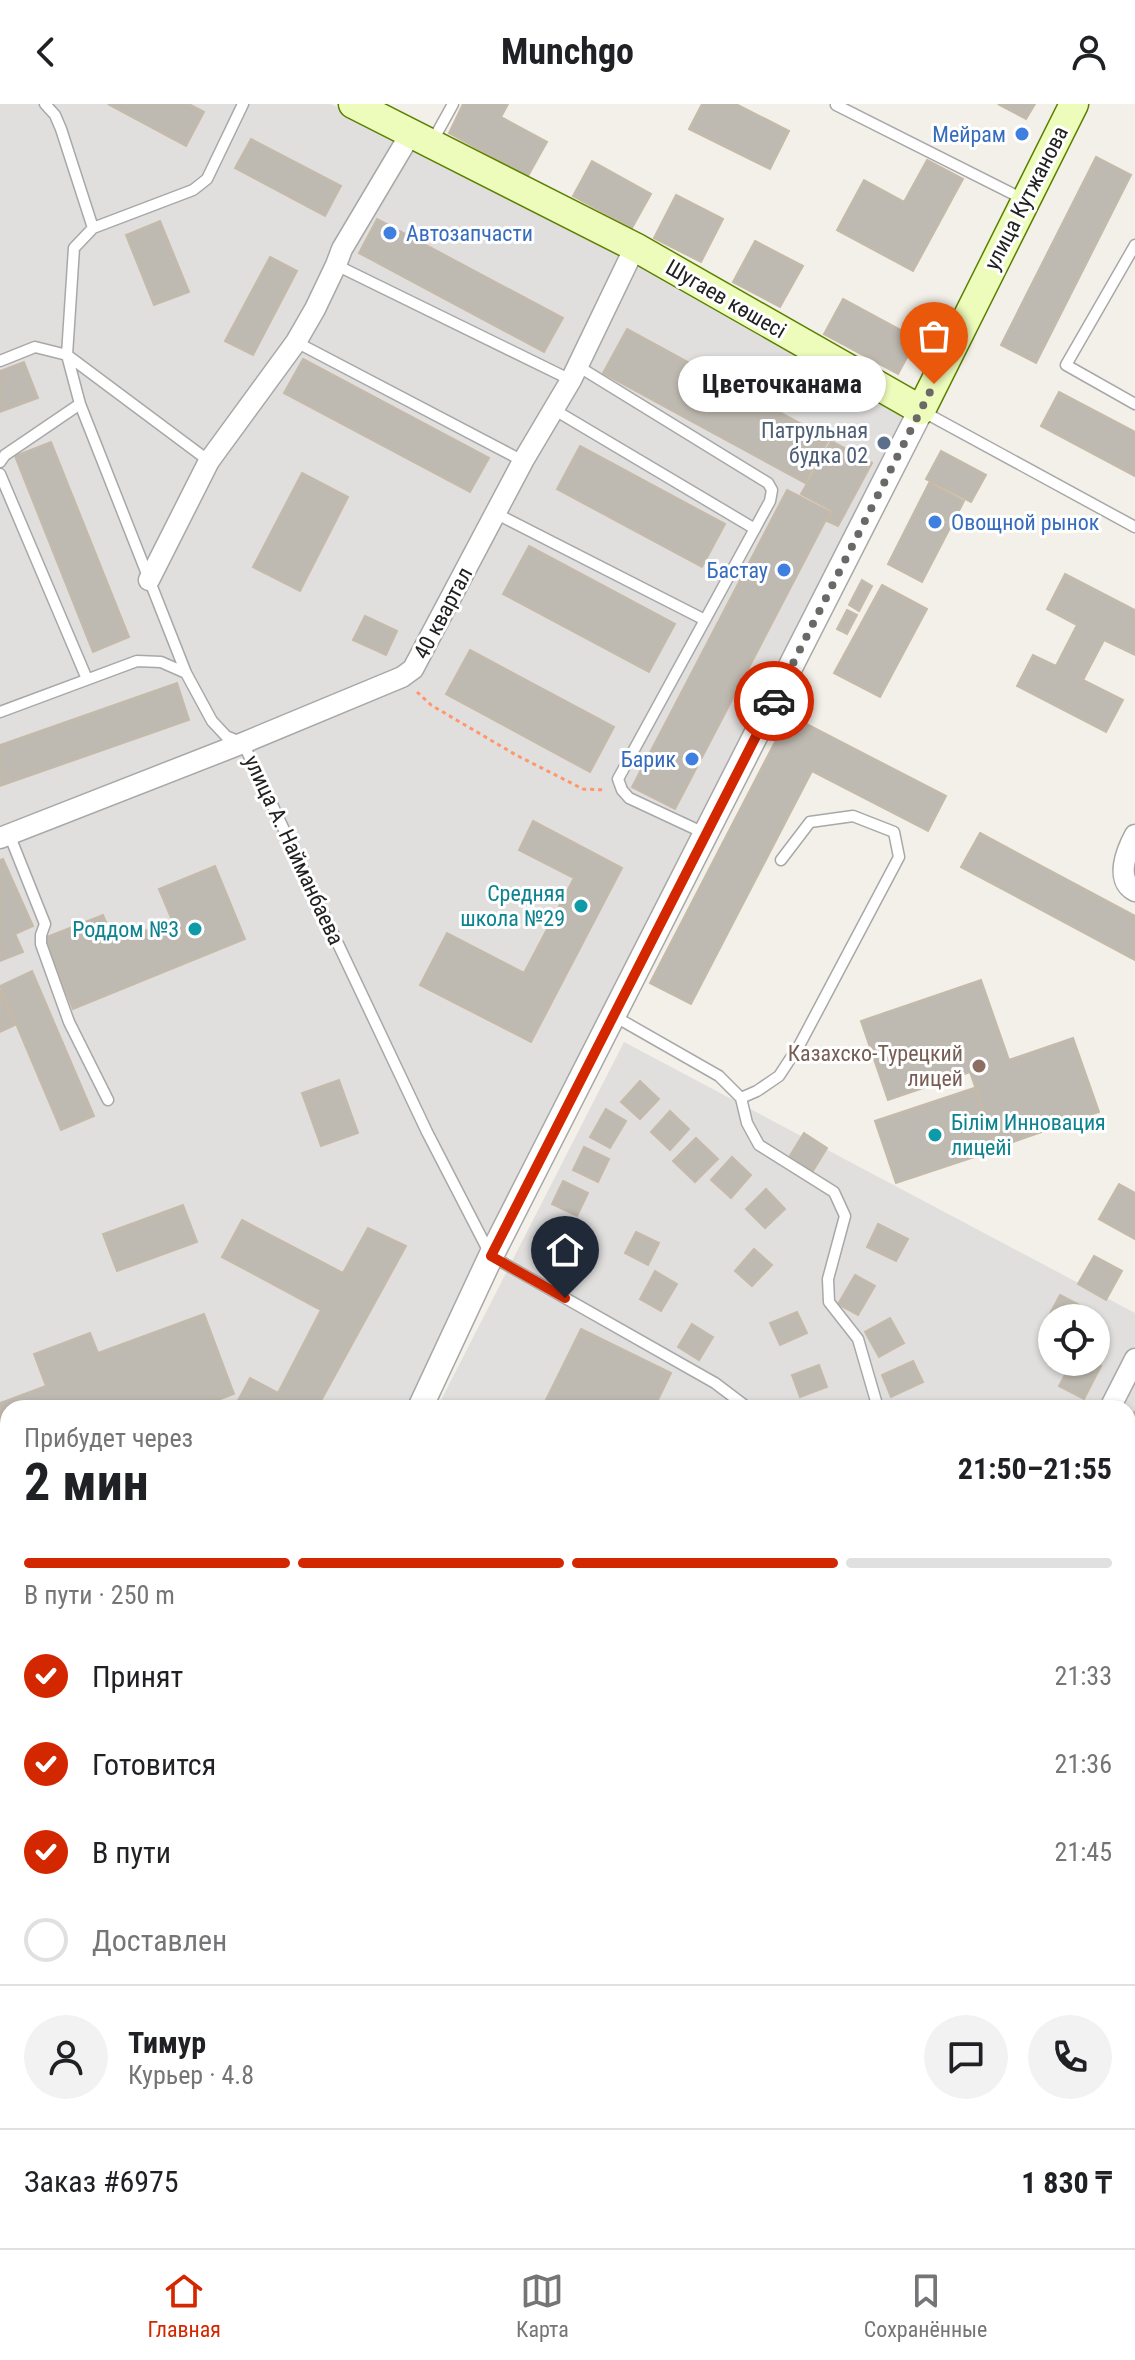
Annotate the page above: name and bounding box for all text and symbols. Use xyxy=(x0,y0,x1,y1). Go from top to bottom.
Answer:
icon: back xyxy=(24,30,68,74)
icon: person xyxy=(1067,30,1111,74)
text: Munchgo xyxy=(501,31,634,73)
place label: Мейрам xyxy=(932,122,1006,147)
street label: улица Кутжанова xyxy=(979,122,1073,274)
marker: Мейрам xyxy=(1013,125,1031,143)
place label: Автозапчасти xyxy=(406,221,533,246)
marker: Автозапчасти xyxy=(381,224,399,242)
street label: Шугаев көшесі xyxy=(661,255,791,343)
pin xyxy=(900,302,968,384)
icon: bag xyxy=(912,314,956,358)
callout: Цветочканама xyxy=(678,356,886,412)
text: Цветочканама xyxy=(702,369,862,399)
place label: Патрульная будка 02 xyxy=(761,418,868,468)
marker: Патрульная будка 02 xyxy=(875,434,893,452)
place label: Овощной рынок xyxy=(951,510,1100,535)
marker: Овощной рынок xyxy=(926,513,944,531)
place label: Бастау xyxy=(706,558,768,583)
marker: Бастау xyxy=(775,561,793,579)
street label: 40 квартал xyxy=(409,563,477,663)
courier xyxy=(734,661,814,741)
icon: car xyxy=(752,679,796,723)
place label: Барик xyxy=(621,747,676,772)
marker: Барик xyxy=(683,750,701,768)
street label: улица А. Найманбаева xyxy=(239,751,349,949)
place label: Средняя школа №29 xyxy=(460,881,565,931)
marker: Средняя школа №29 xyxy=(572,897,590,915)
place label: Роддом №3 xyxy=(72,917,179,942)
marker: Роддом №3 xyxy=(186,920,204,938)
place label: Казахско-Турецкий лицей xyxy=(788,1041,963,1091)
marker: Казахско-Турецкий лицей xyxy=(970,1057,988,1075)
place label: Білім Инновация лицейі xyxy=(951,1110,1106,1160)
marker: Білім Инновация лицейі xyxy=(926,1126,944,1144)
pin xyxy=(531,1216,599,1298)
icon: home xyxy=(543,1228,587,1272)
map controls xyxy=(1038,1304,1110,1376)
button: locate xyxy=(1038,1304,1110,1376)
text: Прибудет через xyxy=(24,1423,193,1453)
text: 21:50–21:55 xyxy=(958,1451,1112,1486)
text: 2 мин xyxy=(24,1452,149,1513)
text: В пути · 250 m xyxy=(24,1580,175,1610)
icon: check xyxy=(24,1654,68,1698)
text: Принят xyxy=(92,1659,183,1694)
text: 21:33 xyxy=(1055,1661,1112,1691)
icon: check xyxy=(24,1742,68,1786)
text: Готовится xyxy=(92,1747,216,1782)
text: 21:36 xyxy=(1055,1749,1112,1779)
icon: check xyxy=(24,1830,68,1874)
text: В пути xyxy=(92,1835,171,1870)
text: 21:45 xyxy=(1055,1837,1112,1867)
text: Доставлен xyxy=(92,1923,227,1958)
button: person xyxy=(24,2015,108,2099)
button: chat xyxy=(924,2015,1008,2099)
button: phone xyxy=(1028,2015,1112,2099)
text: Тимур xyxy=(128,2025,206,2060)
text: Курьер · 4.8 xyxy=(128,2060,254,2090)
text: Заказ #6975 xyxy=(24,2164,179,2199)
text: 1 830 ₸ xyxy=(1021,2165,1112,2200)
tab: Главная xyxy=(148,2269,221,2342)
tab: Карта xyxy=(516,2269,569,2342)
tab: Сохранённые xyxy=(864,2269,987,2342)

